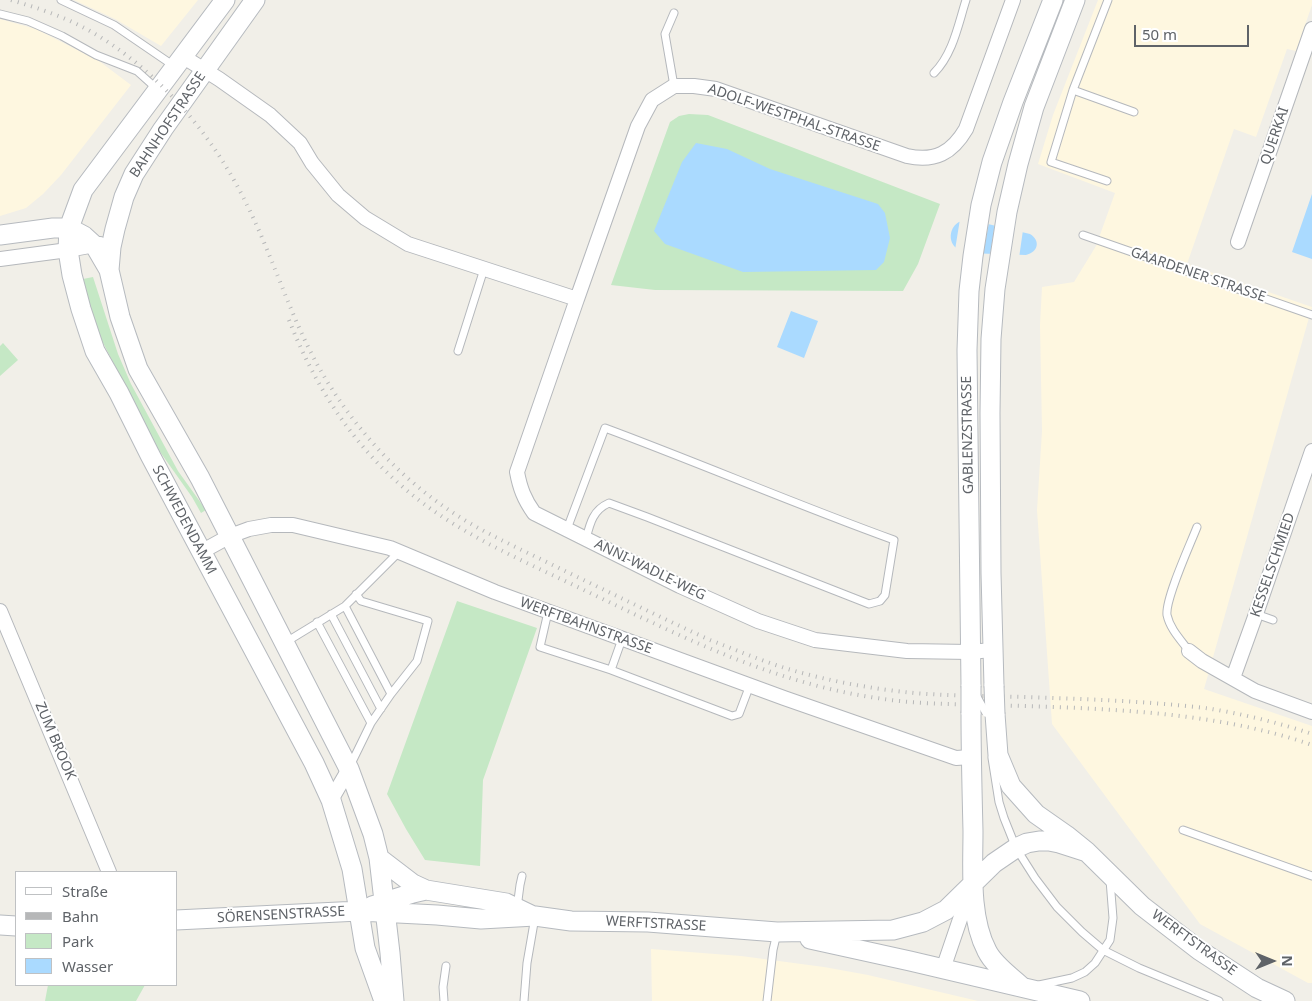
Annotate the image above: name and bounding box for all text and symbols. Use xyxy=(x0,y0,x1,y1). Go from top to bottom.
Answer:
scale bar xyxy=(1137,15,1252,47)
text: 50 m xyxy=(1142,24,1177,44)
street label: BAHNHOFSTRASSE xyxy=(126,69,210,181)
street label: ADOLF-WESTPHAL-STRASSE xyxy=(706,81,882,155)
street label: QUERKAI xyxy=(1257,105,1293,167)
street label: GAARDENER STRASSE xyxy=(1128,244,1268,306)
street label: GABLENZSTRASSE xyxy=(959,376,977,494)
street label: SCHWEDENDAMM xyxy=(148,463,220,577)
street label: KESSELSCHMIED xyxy=(1247,511,1299,619)
street label: ANNI-WADLE-WEG xyxy=(592,536,708,604)
street label: WERFTBAHNSTRASSE xyxy=(517,594,655,658)
street label: ZUM BROOK xyxy=(31,700,79,782)
legend xyxy=(15,871,178,986)
text: Straße xyxy=(62,881,108,901)
street label: SÖRENSENSTRASSE xyxy=(217,903,345,927)
text: Bahn xyxy=(62,906,99,926)
street label: WERFTSTRASSE xyxy=(1148,907,1240,979)
street label: WERFTSTRASSE xyxy=(605,913,707,935)
text: Park xyxy=(62,931,94,951)
north arrow xyxy=(1247,936,1297,986)
text: N xyxy=(1278,955,1297,967)
text: Wasser xyxy=(62,956,113,976)

